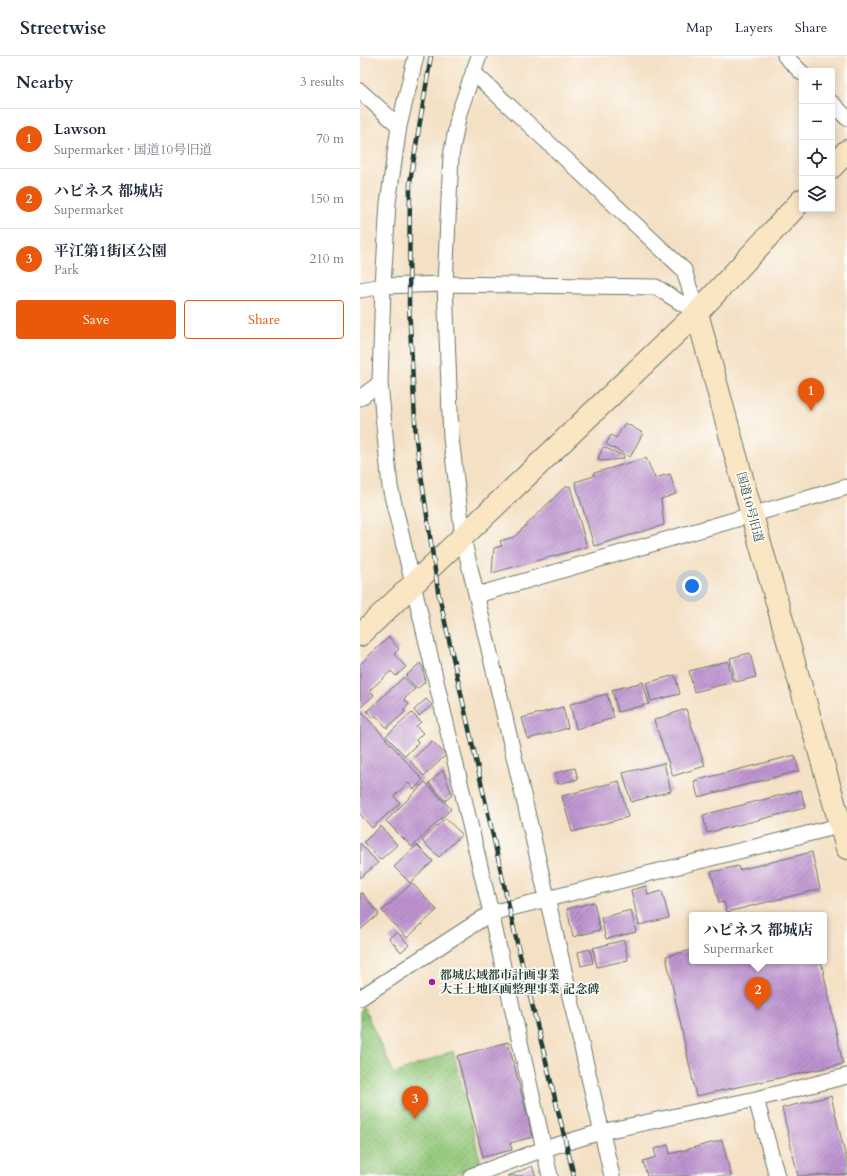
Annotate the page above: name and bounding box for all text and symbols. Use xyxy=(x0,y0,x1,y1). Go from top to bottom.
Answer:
text: Streetwise xyxy=(20,15,107,41)
text: Map xyxy=(686,18,713,37)
text: Layers xyxy=(735,18,773,37)
text: Share xyxy=(795,18,827,37)
map controls xyxy=(799,68,835,212)
button: + xyxy=(799,68,835,104)
text: Nearby xyxy=(16,71,73,94)
text: 3 results xyxy=(300,73,344,91)
button: − xyxy=(799,104,835,140)
text: Lawson xyxy=(54,119,106,139)
text: 1 xyxy=(26,130,32,148)
text: 70 m xyxy=(316,130,344,148)
button: locate xyxy=(799,140,835,176)
text: Supermarket · 国道10号旧道 xyxy=(54,141,212,159)
button: layers xyxy=(799,176,835,212)
text: ハピネス 都城店 xyxy=(54,181,163,201)
text: 2 xyxy=(26,190,32,208)
text: 150 m xyxy=(310,190,344,208)
text: Supermarket xyxy=(54,201,124,219)
text: 平江第1街区公園 xyxy=(54,241,167,261)
text: 3 xyxy=(26,250,32,268)
text: 210 m xyxy=(310,250,344,268)
text: Park xyxy=(54,261,79,279)
button: Save xyxy=(16,300,176,339)
button: Share xyxy=(184,300,344,339)
pin: 1 xyxy=(798,378,824,411)
street label: 国道10号旧道 xyxy=(733,470,767,544)
your location xyxy=(682,576,702,596)
popup xyxy=(689,912,827,964)
text: ハピネス 都城店 xyxy=(703,920,813,940)
text: Supermarket xyxy=(703,940,773,958)
place label: 都城広域都市計画事業 大王土地区画整理事業 記念碑 xyxy=(440,967,599,997)
marker: 都城広域都市計画事業 大王土地区画整理事業 記念碑 xyxy=(427,977,437,987)
pin: 2 xyxy=(745,977,771,1010)
pin: 3 xyxy=(402,1086,428,1119)

